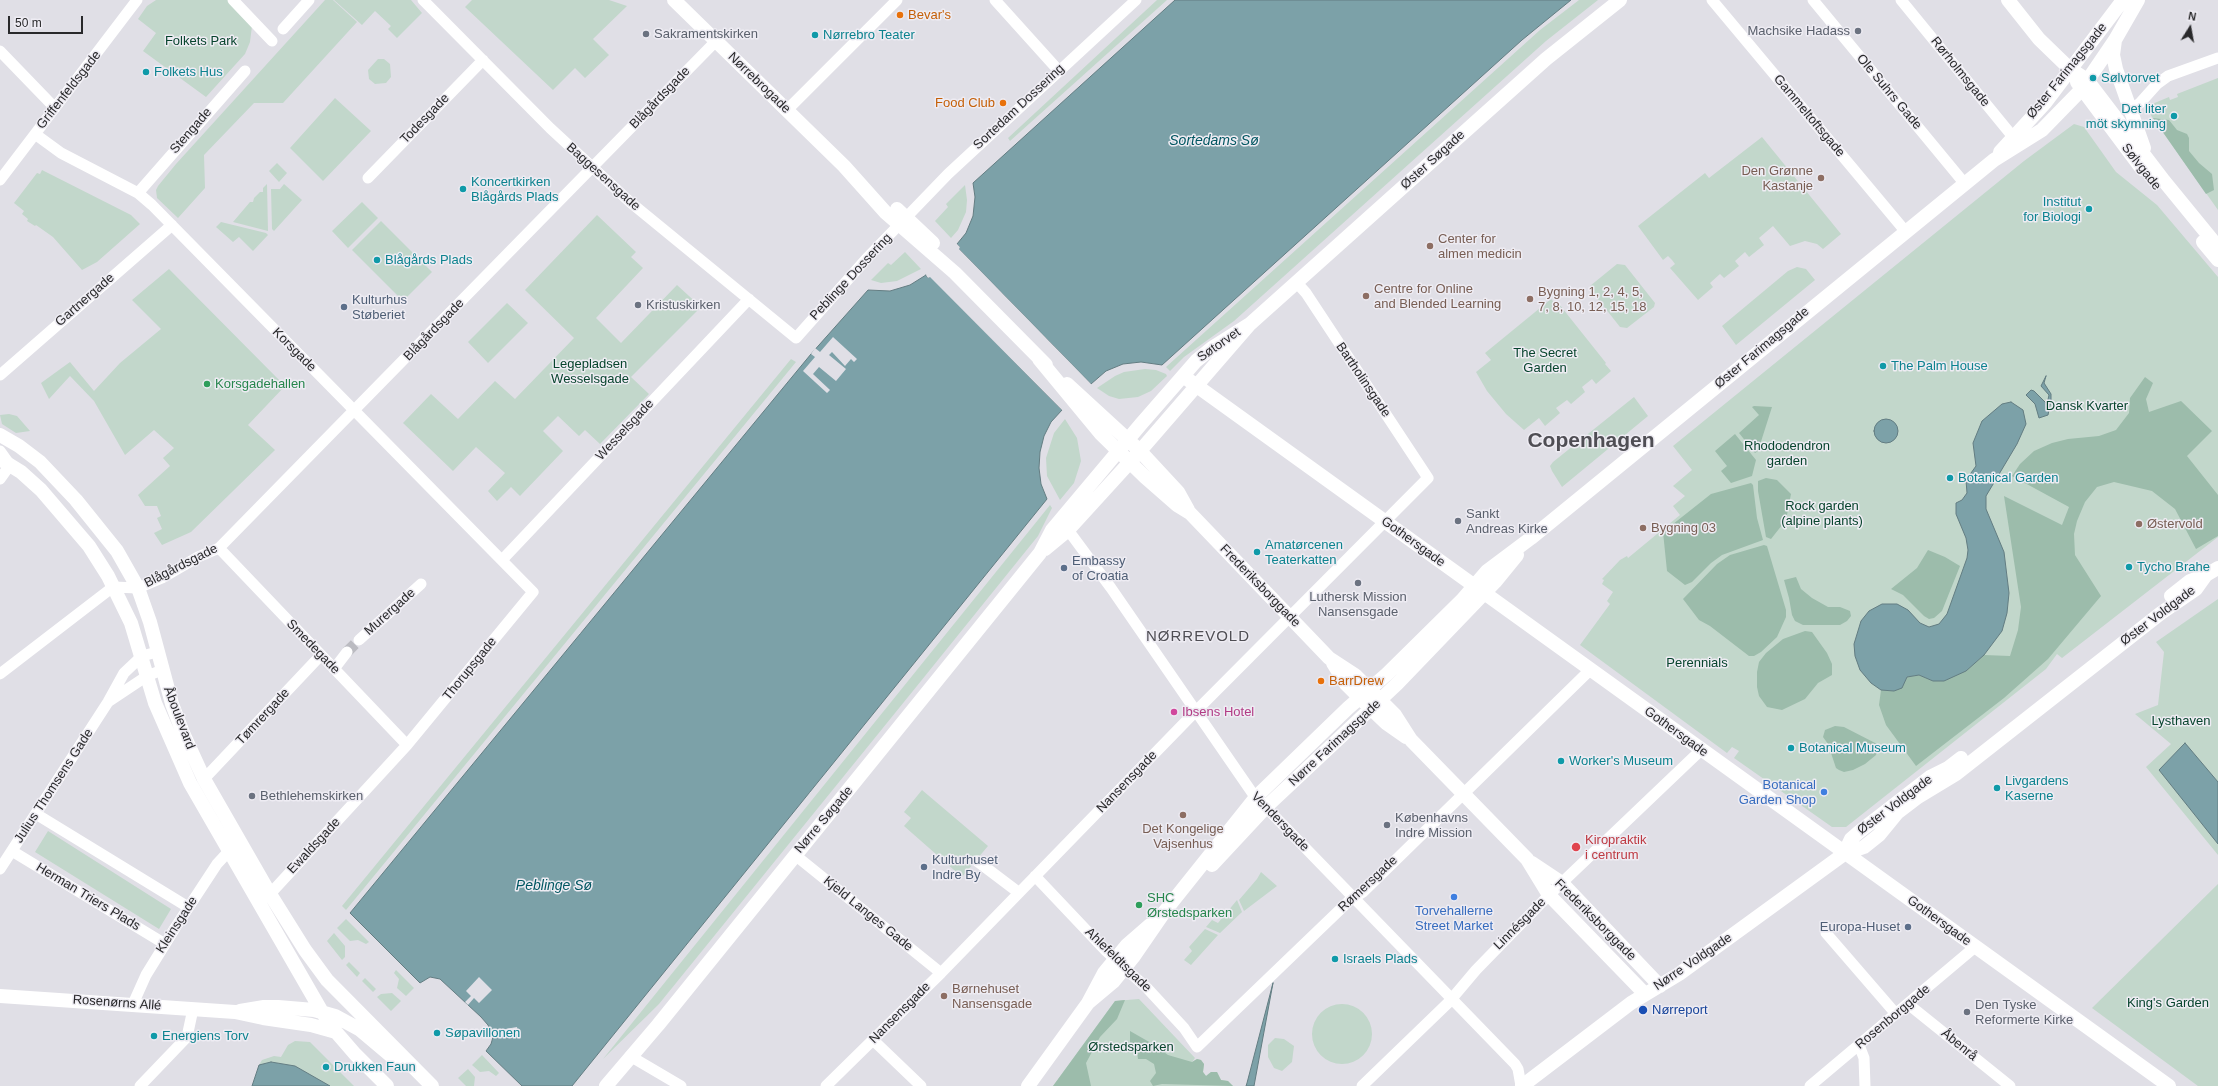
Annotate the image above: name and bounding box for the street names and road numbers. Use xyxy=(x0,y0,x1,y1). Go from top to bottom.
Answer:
street label: Øster Farimagsgade xyxy=(2024,20,2110,122)
street label: Rørholmsgade xyxy=(1927,34,1993,110)
street label: Griffenfeldsgade xyxy=(34,48,104,132)
street label: Nørrebrogade xyxy=(724,49,794,117)
street label: Ole Suhrs Gade xyxy=(1853,51,1925,133)
street label: Sortedam Dossering xyxy=(970,61,1068,153)
street label: Blågårdsgade xyxy=(627,64,693,132)
street label: Gammeltoftsgade xyxy=(1770,72,1848,160)
street label: Todesgade xyxy=(397,91,453,147)
street label: Stengade xyxy=(167,105,215,157)
street label: Øster Søgade xyxy=(1398,127,1468,193)
street label: Baggesensgade xyxy=(563,140,643,214)
street label: Sølvgade xyxy=(2118,141,2164,193)
street label: Peblinge Dossering xyxy=(807,230,895,324)
street label: Gartnergade xyxy=(52,270,118,330)
street label: Blågårdsgade xyxy=(401,296,467,364)
street label: Øster Farimagsgade xyxy=(1712,304,1812,392)
street label: Korsgade xyxy=(269,325,319,375)
street label: Søtorvet xyxy=(1194,325,1244,365)
street label: Bartholinsgade xyxy=(1332,340,1394,420)
street label: Wesselsgade xyxy=(593,396,657,464)
street label: Gothersgade xyxy=(1378,514,1448,570)
street label: Blågårdsgade xyxy=(142,541,220,591)
street label: Frederiksborggade xyxy=(1216,541,1304,631)
street label: Øster Voldgade xyxy=(2118,583,2198,649)
street label: Murergade xyxy=(361,585,419,639)
street label: Smedegade xyxy=(283,616,343,678)
street label: Thorupsgade xyxy=(440,634,500,704)
street label: Åboulevard xyxy=(160,685,198,751)
street label: Tømrergade xyxy=(233,686,293,748)
street label: Nørre Farimagsgade xyxy=(1286,696,1384,790)
street label: Gothersgade xyxy=(1641,704,1711,760)
street label: Julius Thomsens Gade xyxy=(11,726,97,846)
street label: Nansensgade xyxy=(1094,748,1160,816)
street label: Øster Voldgade xyxy=(1855,772,1935,838)
street label: Nørre Søgade xyxy=(792,783,856,857)
street label: Vendersgade xyxy=(1248,789,1312,855)
street label: Ewaldsgade xyxy=(284,815,344,877)
street label: Rømersgade xyxy=(1335,853,1401,915)
street label: Herman Triers Plads xyxy=(33,860,143,934)
street label: Kjeld Langes Gade xyxy=(820,873,916,955)
street label: Frederiksborggade xyxy=(1551,876,1639,964)
street label: Gothersgade xyxy=(1904,893,1974,949)
street label: Kleinsgade xyxy=(153,894,201,956)
street label: Linnésgade xyxy=(1491,895,1549,953)
street label: Ahlefeldtsgade xyxy=(1082,925,1154,995)
street label: Nørre Voldgade xyxy=(1651,930,1735,994)
street label: Nansensgade xyxy=(866,979,934,1047)
street label: Rosenborggade xyxy=(1853,981,1933,1053)
street label: Rosenørns Allé xyxy=(72,992,162,1014)
street label: Åbenrå xyxy=(1938,1026,1980,1064)

